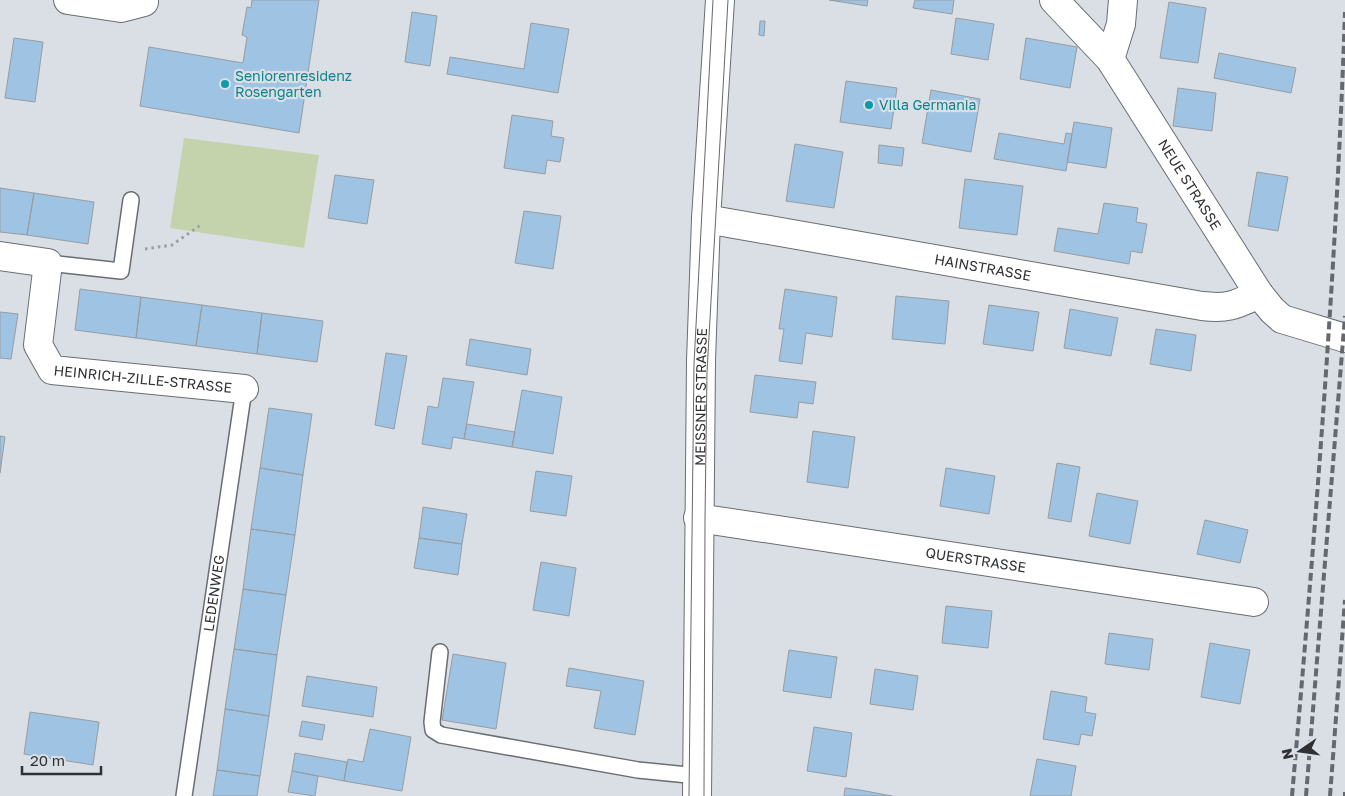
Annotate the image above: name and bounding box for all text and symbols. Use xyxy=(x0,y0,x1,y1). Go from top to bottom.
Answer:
place label: Seniorenresidenz Rosengarten xyxy=(235,67,352,100)
marker: Seniorenresidenz Rosengarten xyxy=(219,78,231,90)
place label: Villa Germania xyxy=(879,96,977,113)
marker: Villa Germania xyxy=(863,99,875,111)
street label: NEUE STRASSE xyxy=(1155,136,1225,233)
street label: HAINSTRASSE xyxy=(933,250,1033,284)
street label: MEISSNER STRASSE xyxy=(691,328,710,466)
street label: HEINRICH-ZILLE-STRASSE xyxy=(53,361,233,396)
street label: QUERSTRASSE xyxy=(924,543,1027,575)
street label: LEDENWEG xyxy=(199,553,227,633)
north arrow xyxy=(1275,726,1325,776)
scale bar xyxy=(22,744,101,776)
text: N xyxy=(1277,747,1296,761)
text: 20 m xyxy=(30,751,65,769)

